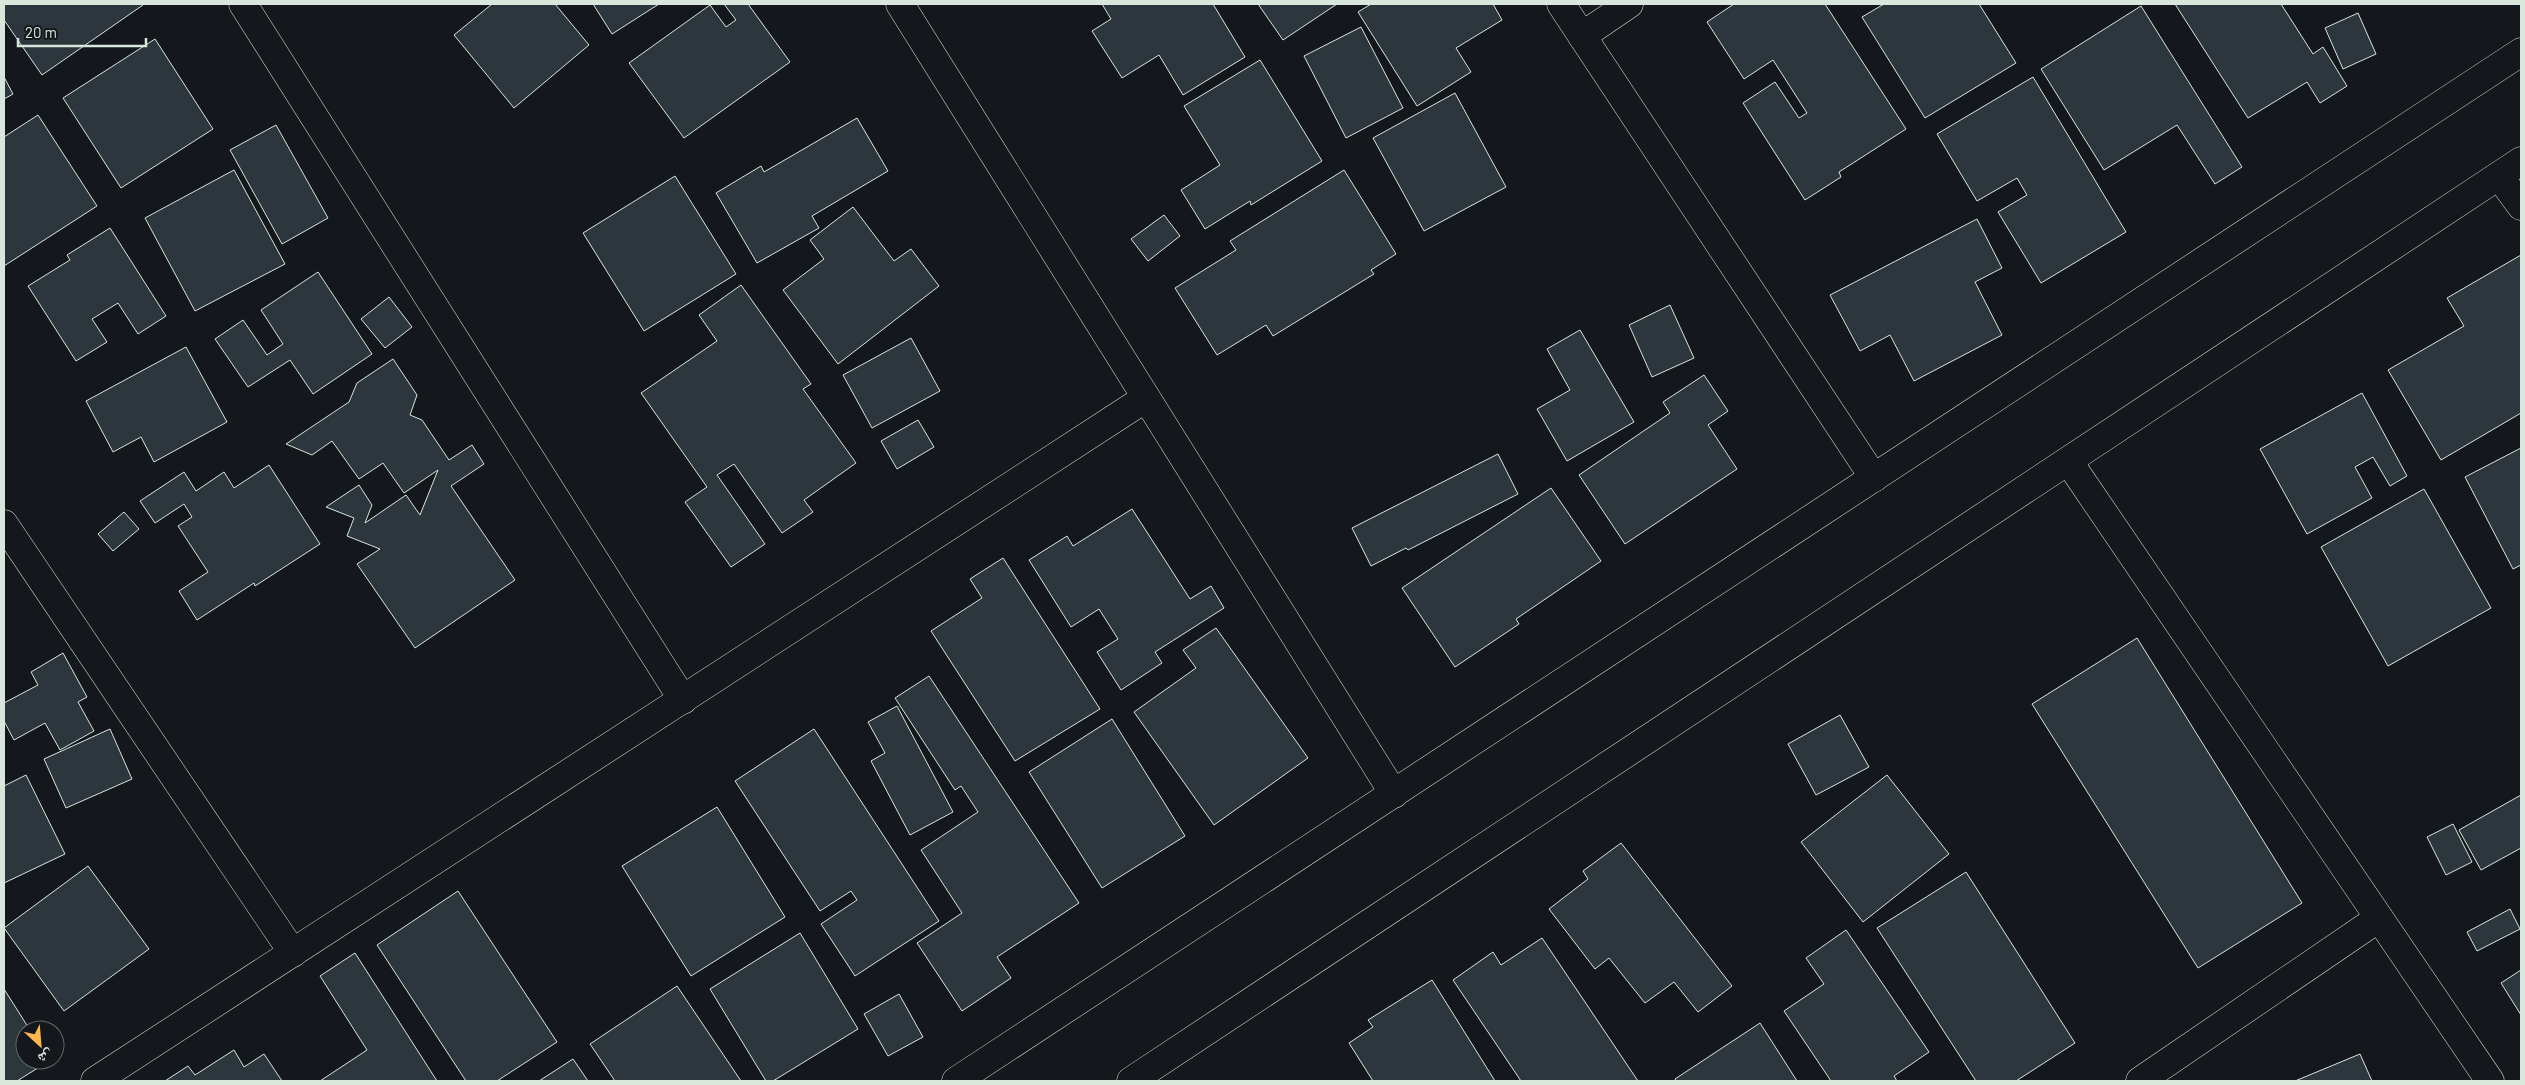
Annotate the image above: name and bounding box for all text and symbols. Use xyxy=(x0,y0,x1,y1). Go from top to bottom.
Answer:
scale bar xyxy=(18,15,145,47)
text: 20 m xyxy=(25,23,57,41)
north arrow xyxy=(15,1020,65,1070)
text: ش xyxy=(35,1045,56,1068)

